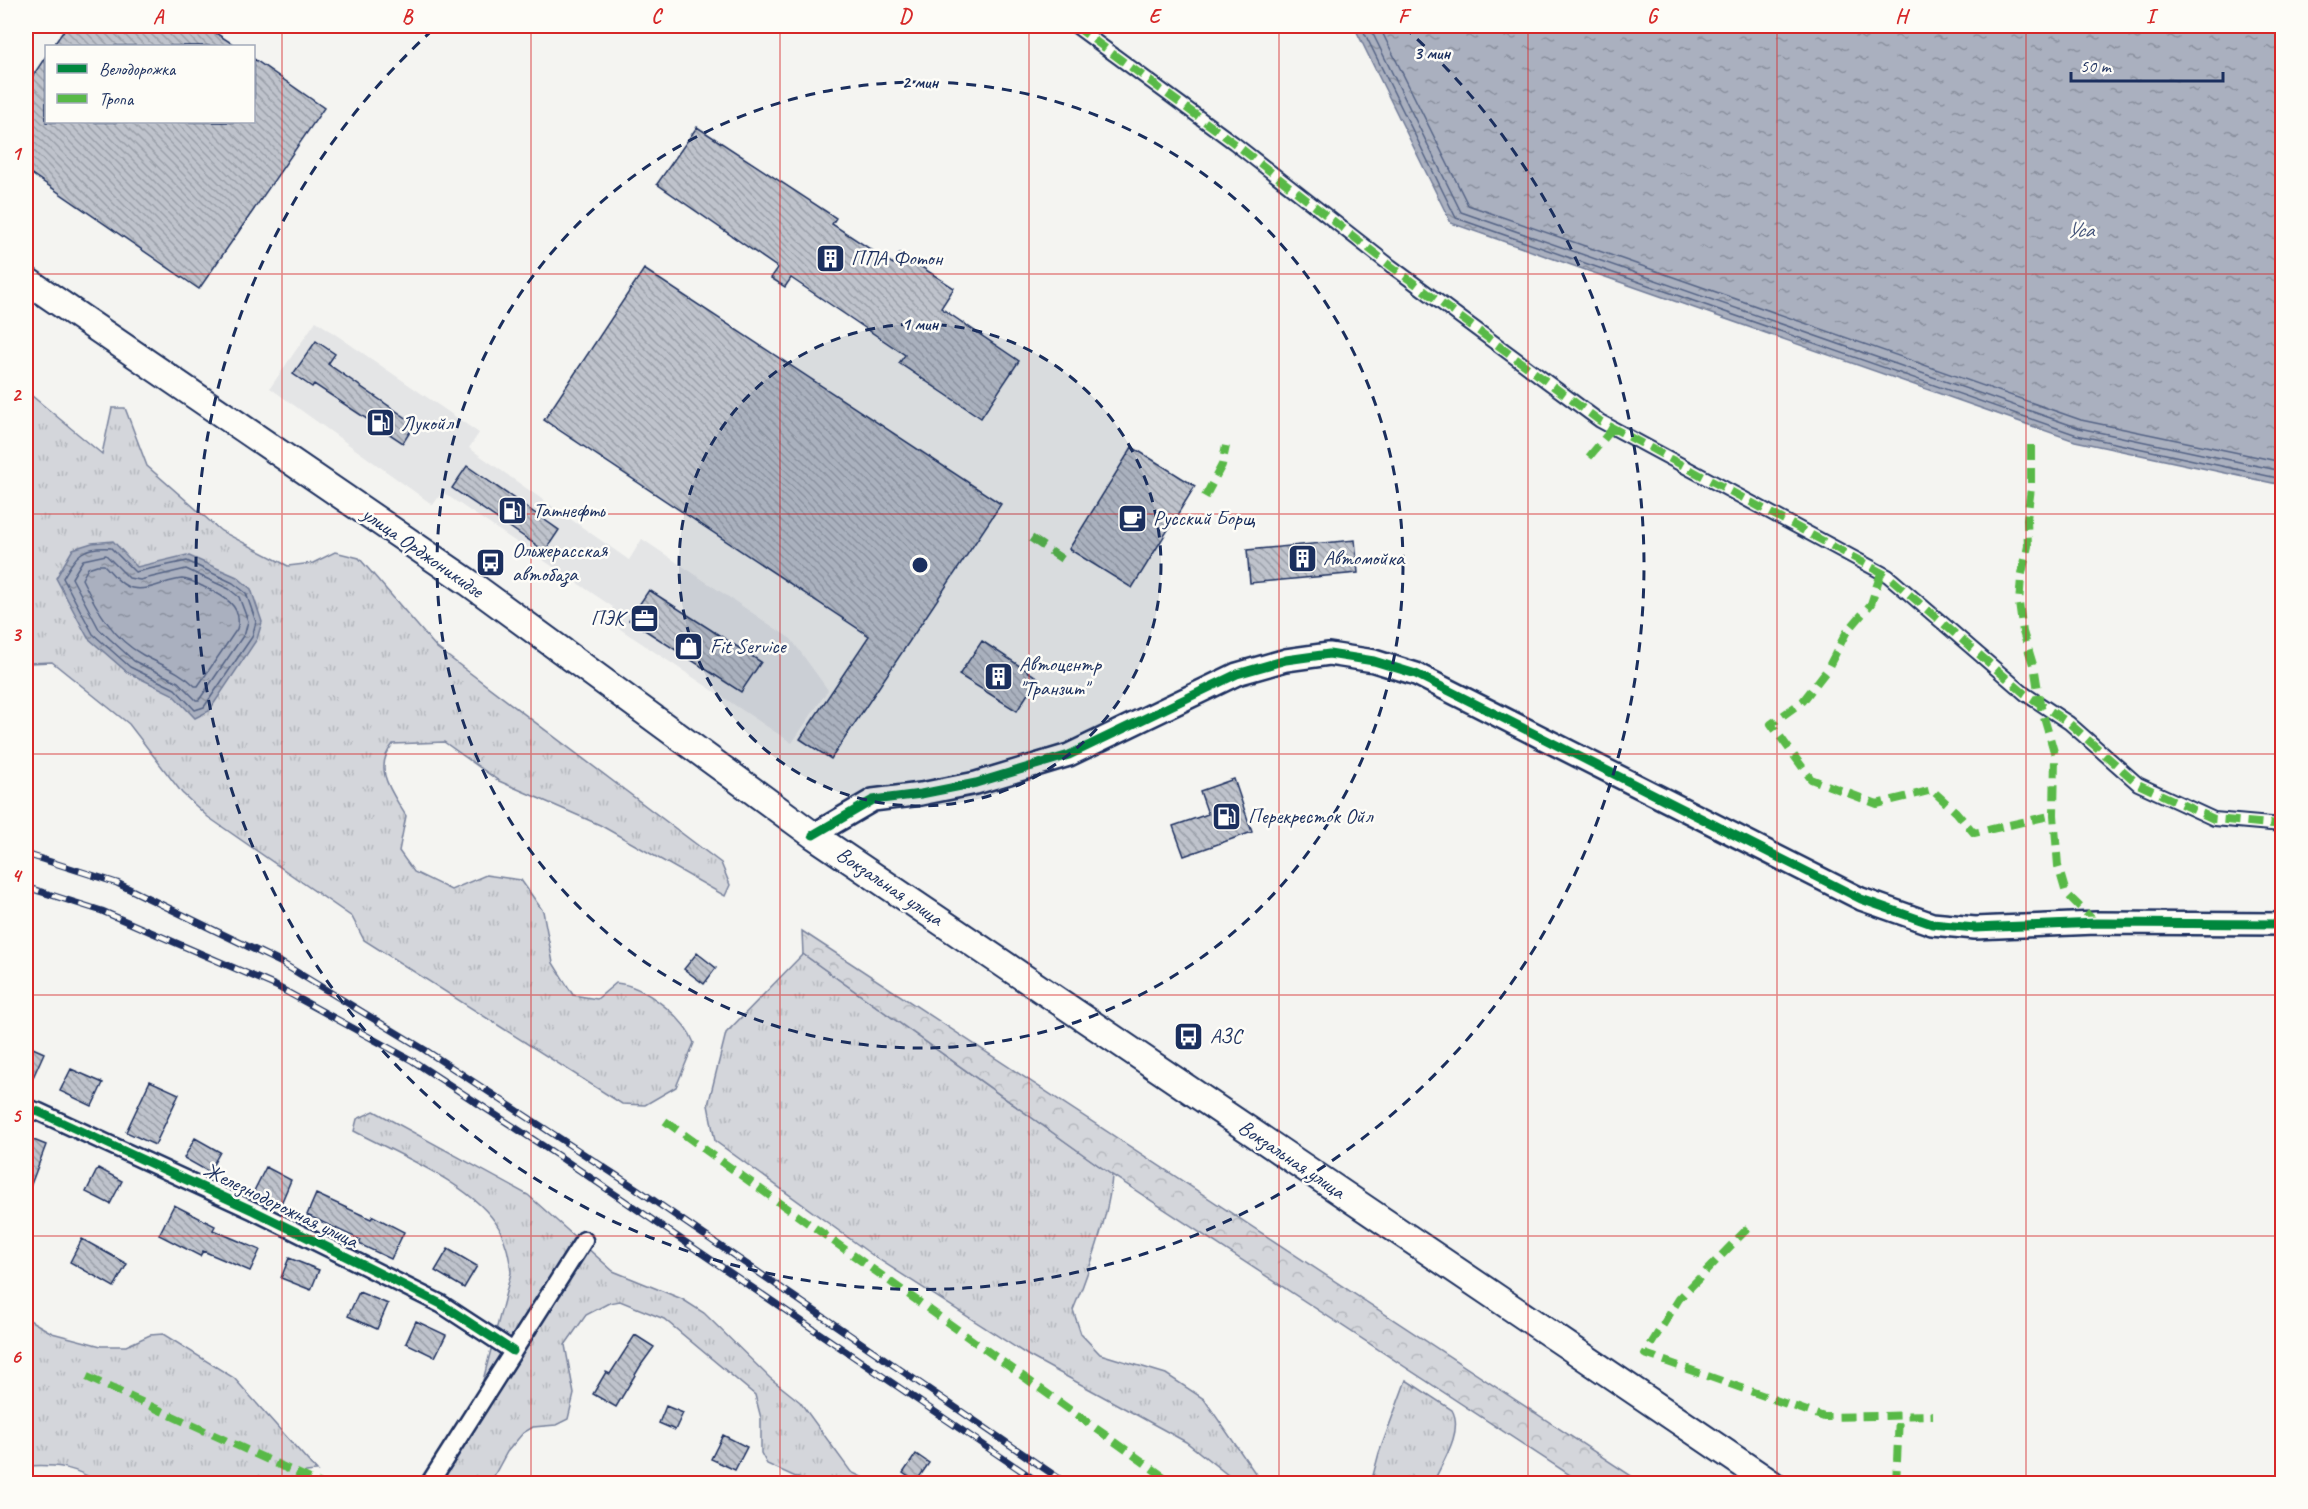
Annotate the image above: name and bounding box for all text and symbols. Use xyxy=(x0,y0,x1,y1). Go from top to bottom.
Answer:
text: A xyxy=(153,4,165,29)
text: B xyxy=(402,4,414,29)
text: C xyxy=(651,4,663,29)
text: D xyxy=(899,4,913,29)
text: E xyxy=(1149,4,1163,29)
text: F xyxy=(1398,4,1412,29)
text: G xyxy=(1647,4,1660,29)
text: H xyxy=(1895,4,1910,29)
text: I xyxy=(2146,4,2159,29)
text: 3 мин xyxy=(1414,42,1451,64)
legend xyxy=(45,45,255,123)
scale bar xyxy=(2071,45,2222,83)
text: 50 m xyxy=(2080,55,2113,77)
text: Велодорожка xyxy=(99,58,177,80)
text: 2 мин xyxy=(902,71,939,93)
text: Тропа xyxy=(99,88,135,110)
text: 1 xyxy=(12,141,23,166)
water label: Уса xyxy=(2066,216,2096,244)
building icon: ППА Фотон xyxy=(814,242,846,274)
place label: ППА Фотон xyxy=(851,245,944,271)
text: 1 мин xyxy=(902,313,939,335)
text: 2 xyxy=(12,382,23,407)
fuel station icon: Лукойл xyxy=(364,407,396,439)
place label: Лукойл xyxy=(401,410,454,436)
fuel station icon: Татнефть xyxy=(496,494,528,526)
place label: Татнефть xyxy=(533,497,606,523)
street label: улица Орджоникидзе xyxy=(356,499,490,605)
cafe icon: Русский Борщ xyxy=(1116,502,1148,534)
place label: Русский Борщ xyxy=(1153,505,1256,531)
place label: Ольжерасская автобаза xyxy=(512,537,609,588)
building icon: Автомойка xyxy=(1286,542,1318,574)
place label: Автомойка xyxy=(1323,545,1406,571)
bus stop icon: Ольжерасская автобаза xyxy=(475,546,507,578)
centre of rings xyxy=(910,555,930,575)
office icon: ПЭК xyxy=(629,602,661,634)
place label: ПЭК xyxy=(591,605,629,631)
text: 3 xyxy=(12,622,23,647)
shop icon: Fit Service xyxy=(673,630,705,662)
place label: Fit Service xyxy=(710,633,788,659)
place label: Автоцентр "Транзит" xyxy=(1019,651,1103,701)
building icon: Автоцентр "Транзит" xyxy=(982,660,1014,692)
fuel station icon: Перекресток Ойл xyxy=(1211,800,1243,832)
place label: Перекресток Ойл xyxy=(1248,803,1374,829)
street label: Вокзальная улица xyxy=(832,841,950,932)
text: 4 xyxy=(12,863,24,888)
bus stop icon: АЗС xyxy=(1173,1020,1205,1052)
place label: АЗС xyxy=(1210,1023,1245,1049)
text: 5 xyxy=(12,1103,23,1128)
street label: Вокзальная улица xyxy=(1234,1114,1352,1205)
street label: Железнодорожная улица xyxy=(199,1156,364,1254)
text: 6 xyxy=(11,1344,22,1369)

